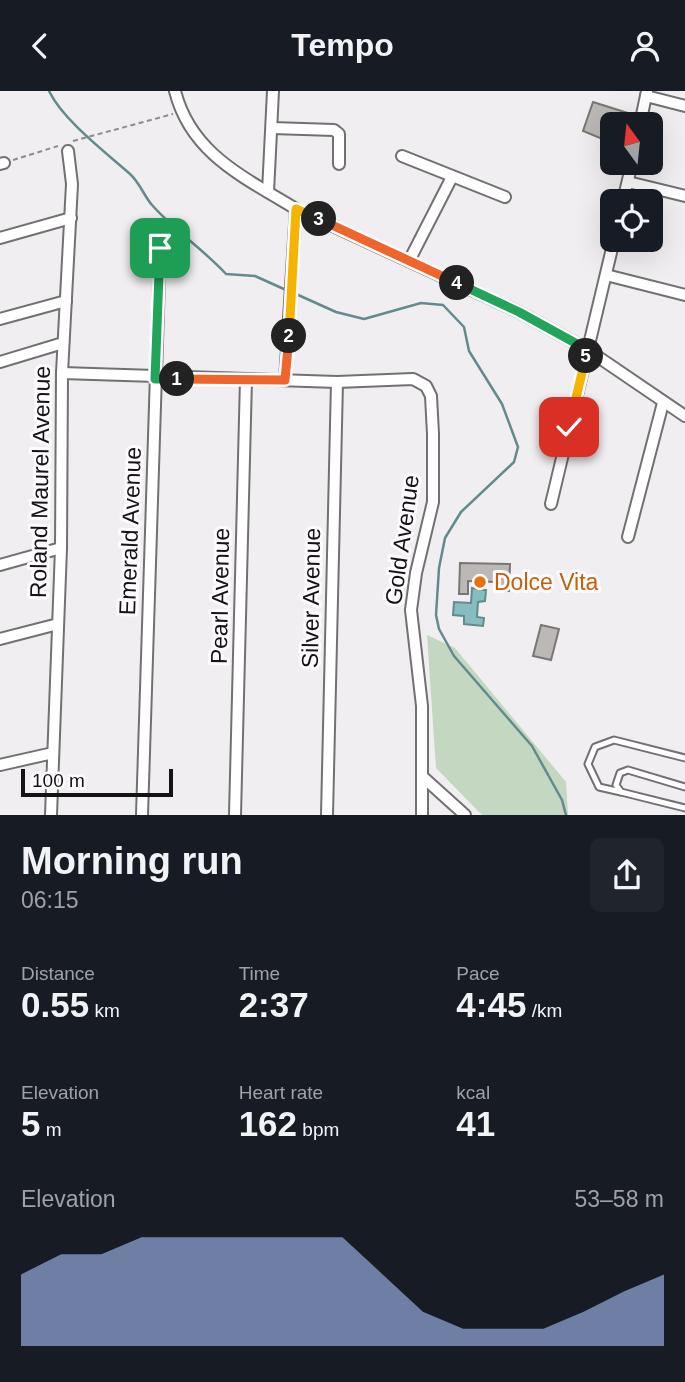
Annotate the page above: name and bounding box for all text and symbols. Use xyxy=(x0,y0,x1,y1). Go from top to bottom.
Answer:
icon: back xyxy=(21,27,59,65)
text: Tempo xyxy=(291,27,394,63)
icon: person xyxy=(626,27,664,65)
north arrow xyxy=(600,112,663,175)
map controls xyxy=(600,112,663,252)
button: locate xyxy=(600,189,663,252)
pin: 3 xyxy=(302,201,336,237)
text: 3 xyxy=(313,208,324,229)
pin xyxy=(130,218,190,278)
icon: arrive xyxy=(141,229,179,267)
pin: 4 xyxy=(440,265,475,301)
text: 4 xyxy=(451,272,462,293)
pin: 2 xyxy=(272,319,306,353)
text: 2 xyxy=(283,325,294,346)
pin: 5 xyxy=(568,338,604,373)
text: 5 xyxy=(580,345,591,366)
pin: 1 xyxy=(160,361,194,397)
street label: Roland Maurel Avenue xyxy=(25,366,55,598)
text: 1 xyxy=(171,368,182,389)
pin xyxy=(539,397,599,457)
icon: check xyxy=(550,408,588,446)
street label: Emerald Avenue xyxy=(114,446,146,616)
street label: Gold Avenue xyxy=(380,473,424,607)
street label: Pearl Avenue xyxy=(206,528,234,664)
street label: Silver Avenue xyxy=(297,528,325,668)
place label: Dolce Vita xyxy=(494,569,599,595)
marker: Dolce Vita xyxy=(472,574,488,590)
scale bar xyxy=(21,766,173,798)
text: 100 m xyxy=(32,770,85,791)
button: share xyxy=(590,838,664,912)
text: Morning run xyxy=(21,840,243,882)
text: 06:15 xyxy=(21,887,79,913)
text: Distance xyxy=(21,963,95,984)
text: Time xyxy=(239,963,280,984)
text: Pace xyxy=(456,963,500,984)
text: 0.55 xyxy=(21,985,89,1024)
text: 2:37 xyxy=(239,985,309,1024)
text: 4:45 xyxy=(456,985,526,1024)
text: km xyxy=(89,1000,120,1021)
text: /km xyxy=(526,1000,562,1021)
text: Elevation xyxy=(21,1082,99,1103)
text: Heart rate xyxy=(239,1082,323,1103)
text: kcal xyxy=(456,1082,490,1103)
text: 5 xyxy=(21,1104,40,1143)
text: 162 xyxy=(239,1104,297,1143)
text: 41 xyxy=(456,1104,495,1143)
text: m xyxy=(40,1119,62,1140)
text: bpm xyxy=(297,1119,339,1140)
text: Elevation xyxy=(21,1186,116,1212)
text: 53–58 m xyxy=(574,1186,664,1212)

